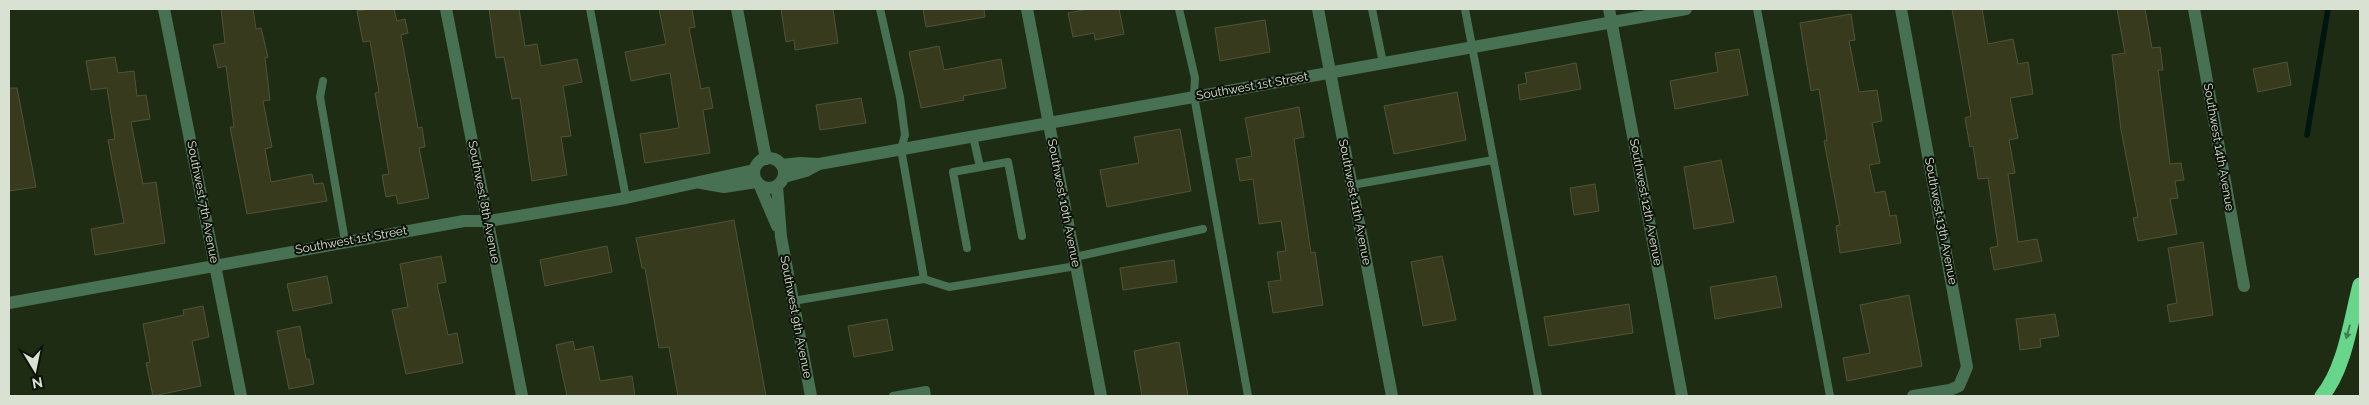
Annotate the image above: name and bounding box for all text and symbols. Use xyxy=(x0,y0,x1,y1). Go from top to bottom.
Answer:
street label: Southwest 1st Street xyxy=(1195,69,1309,103)
street label: Southwest 14th Avenue xyxy=(2201,82,2237,212)
street label: Southwest 12th Avenue xyxy=(1627,137,1665,267)
street label: Southwest 10th Avenue xyxy=(1045,138,1083,268)
street label: Southwest 11th Avenue xyxy=(1336,138,1374,266)
street label: Southwest 8th Avenue xyxy=(465,139,503,265)
street label: Southwest 7th Avenue xyxy=(184,140,222,264)
street label: Southwest 13th Avenue xyxy=(1922,156,1960,286)
street label: Southwest 1st Street xyxy=(294,223,408,257)
street label: Southwest 9th Avenue xyxy=(777,254,815,380)
one-way arrow xyxy=(2343,325,2351,340)
north arrow xyxy=(10,345,60,395)
text: N xyxy=(31,374,44,392)

